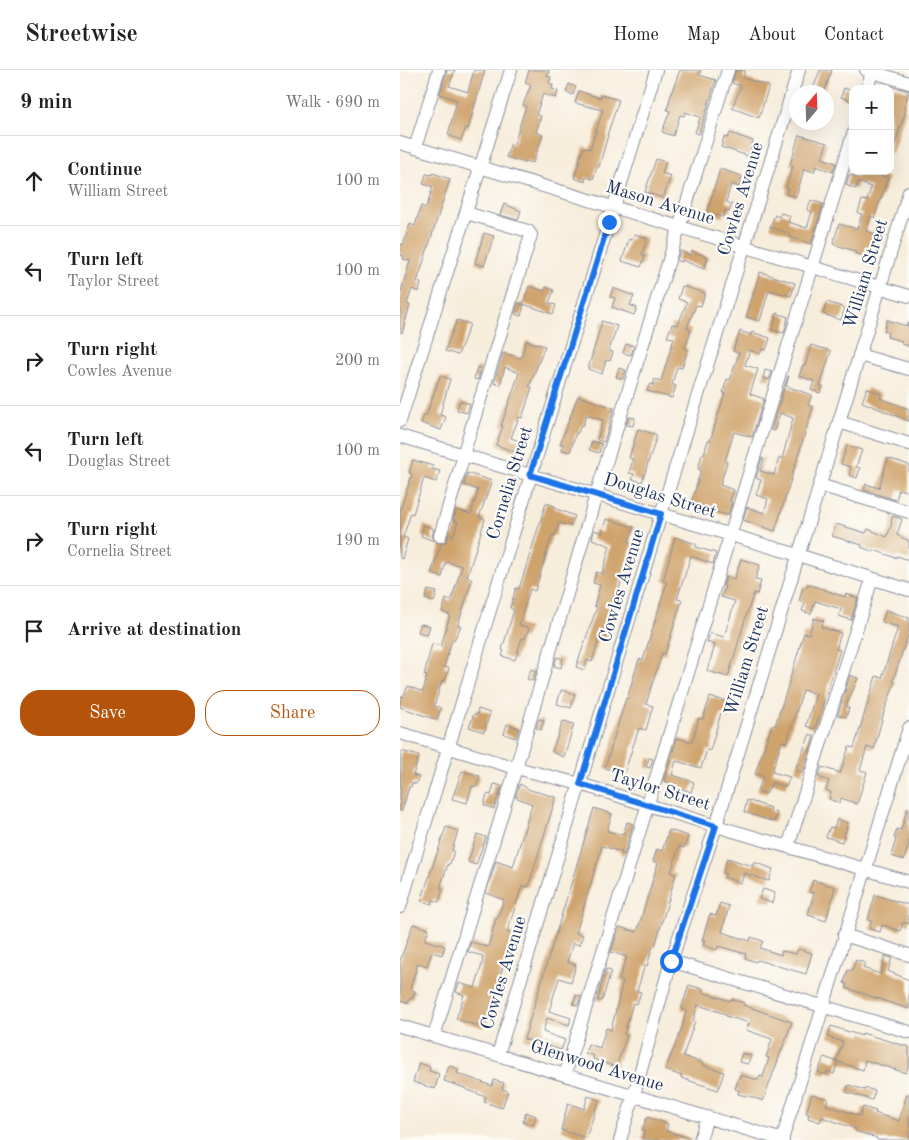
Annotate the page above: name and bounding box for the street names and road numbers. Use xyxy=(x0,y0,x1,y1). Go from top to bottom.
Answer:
street label: Cowles Avenue xyxy=(715,140,767,258)
street label: Mason Avenue xyxy=(604,178,716,228)
street label: William Street xyxy=(841,217,891,331)
street label: Cornelia Street xyxy=(484,424,536,542)
street label: Douglas Street xyxy=(602,470,718,522)
street label: Cowles Avenue xyxy=(596,527,648,645)
street label: William Street xyxy=(722,604,772,718)
street label: Taylor Street xyxy=(608,766,712,814)
street label: Cowles Avenue xyxy=(478,914,530,1032)
street label: Glenwood Avenue xyxy=(528,1037,666,1095)

